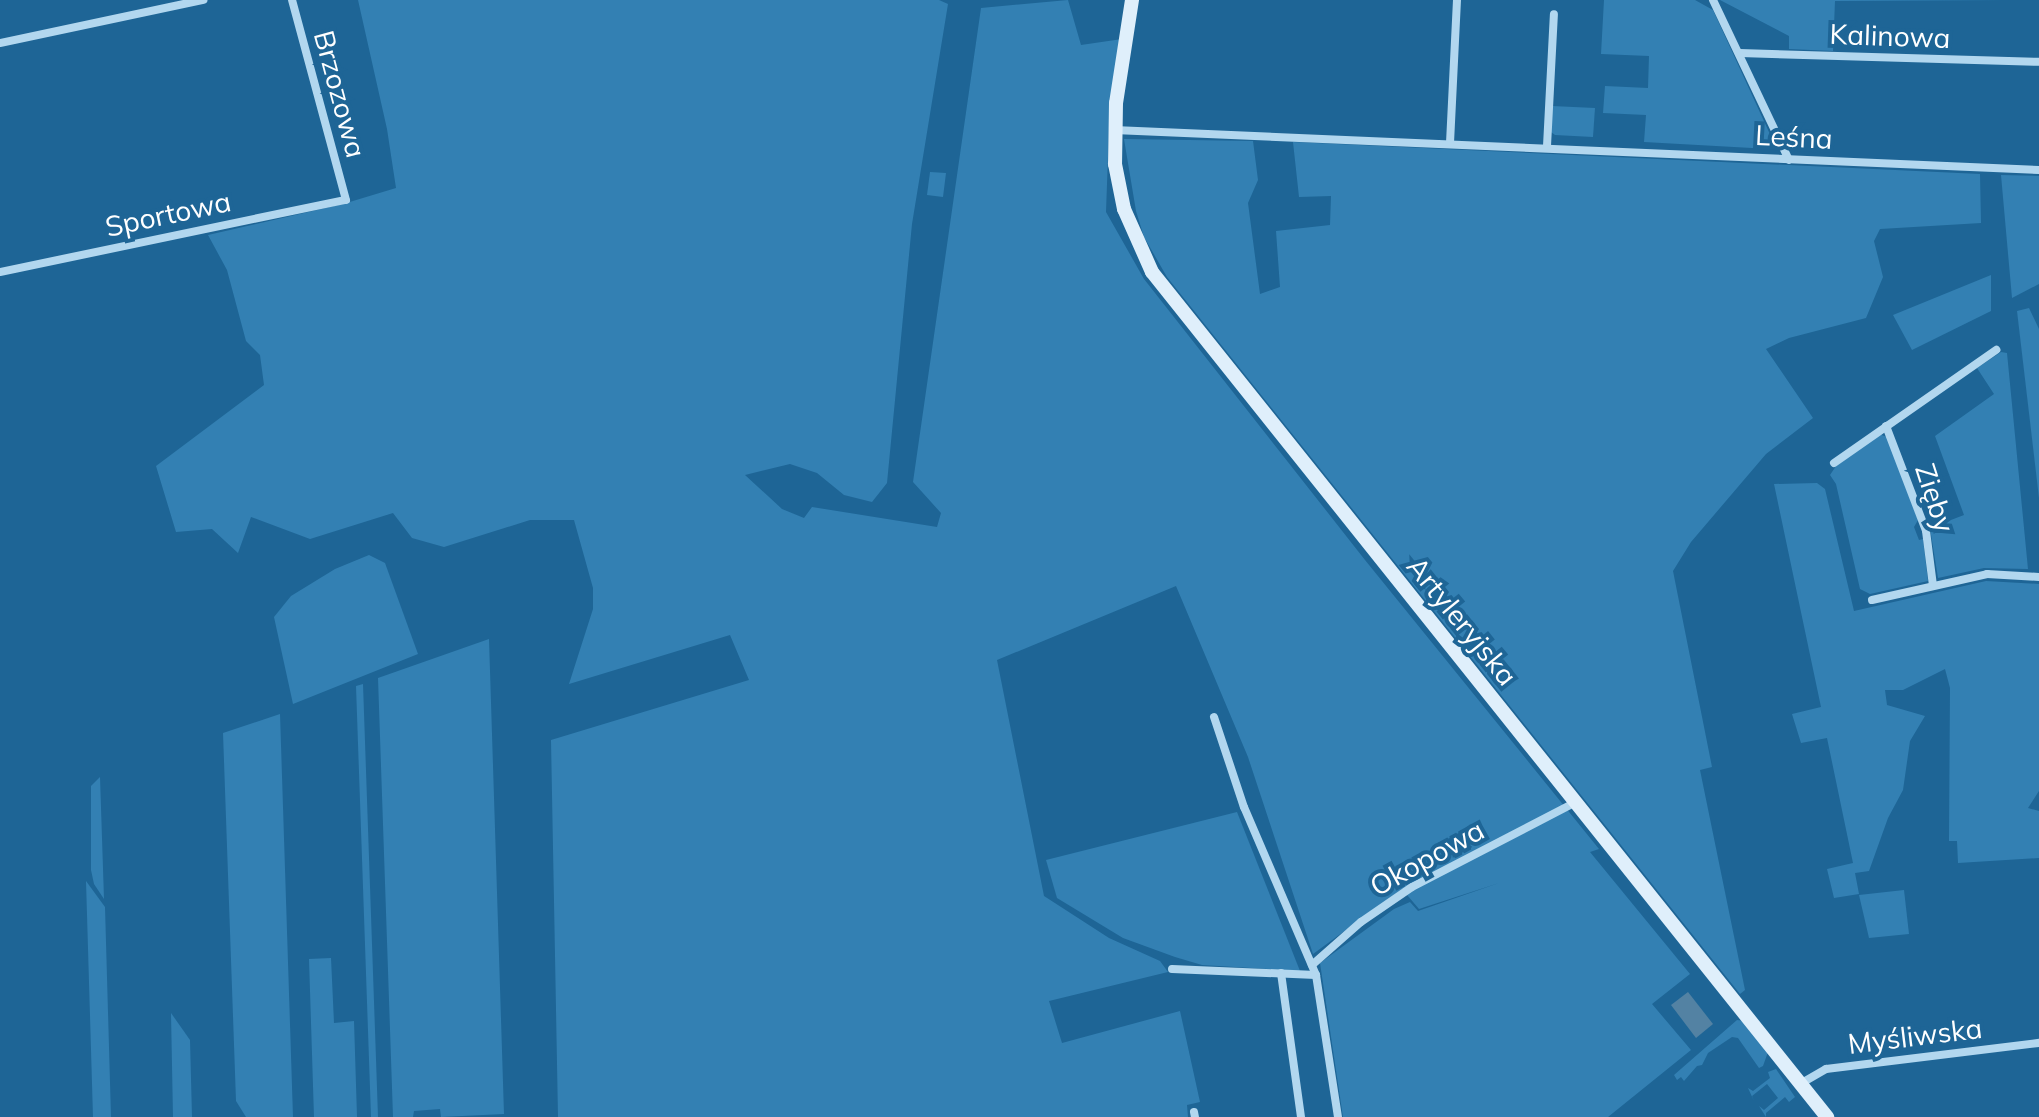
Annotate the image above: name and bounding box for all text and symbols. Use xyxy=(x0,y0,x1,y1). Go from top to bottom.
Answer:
street label: Kalinowa xyxy=(1829,17,1951,55)
street label: Brzozowa xyxy=(307,27,373,161)
street label: Leśna xyxy=(1754,118,1834,156)
street label: Sportowa xyxy=(102,184,234,244)
street label: Zięby xyxy=(1908,459,1962,537)
street label: Artyleryjska xyxy=(1400,550,1524,692)
street label: Okopowa xyxy=(1364,813,1490,903)
street label: Myśliwska xyxy=(1846,1011,1984,1061)

